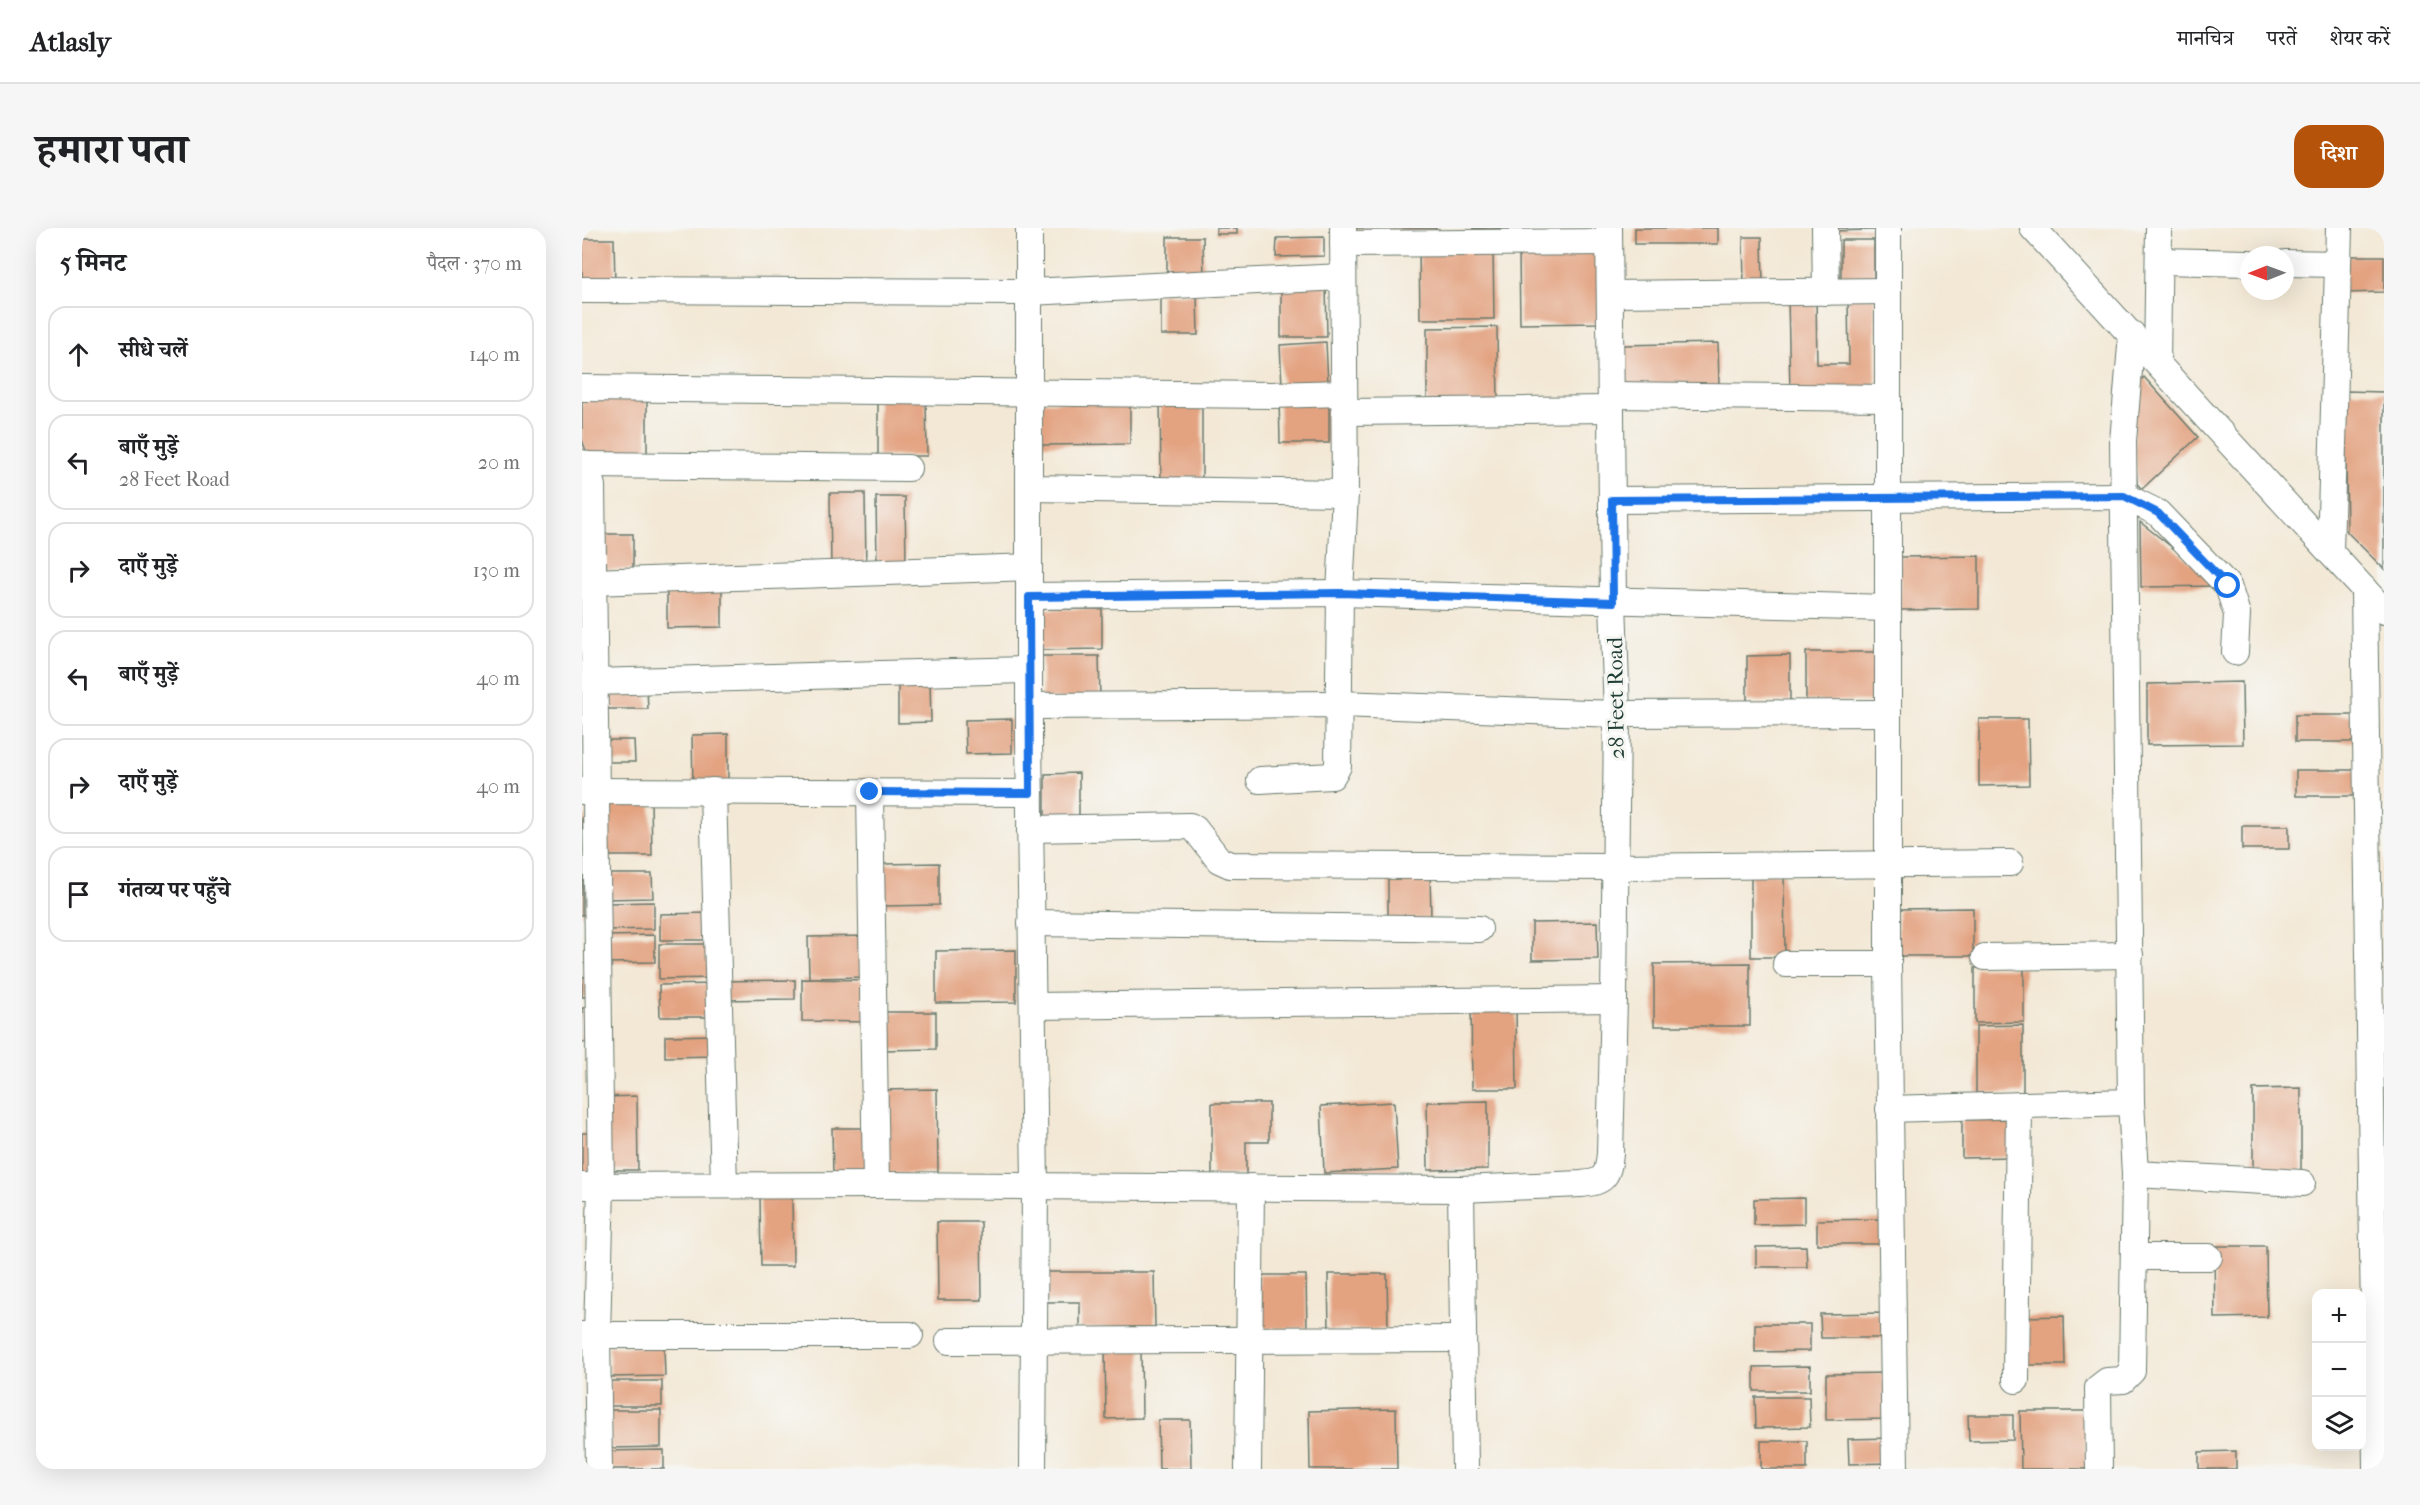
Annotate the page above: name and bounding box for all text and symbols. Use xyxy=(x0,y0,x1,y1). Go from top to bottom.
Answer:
text: Atlasly xyxy=(30,25,111,58)
text: मानचित्र xyxy=(2177,26,2234,50)
text: परतें xyxy=(2267,26,2297,50)
text: शेयर करें xyxy=(2330,26,2390,50)
text: हमारा पता xyxy=(36,125,188,174)
button: दिशा xyxy=(2294,125,2384,188)
north arrow xyxy=(2240,246,2294,300)
text: 5 मिनट xyxy=(60,247,126,278)
text: पैदल · 370 m xyxy=(427,252,522,275)
text: सीधे चलें xyxy=(119,337,188,363)
icon: ahead xyxy=(62,338,95,371)
text: 140 m xyxy=(469,343,520,366)
text: बाएँ मुड़ें xyxy=(119,434,178,460)
icon: left xyxy=(62,446,95,479)
text: 20 m xyxy=(478,451,520,474)
text: 28 Feet Road xyxy=(119,468,230,491)
text: दाएँ मुड़ें xyxy=(119,553,178,579)
icon: right xyxy=(62,554,95,587)
text: 130 m xyxy=(473,559,520,582)
route start xyxy=(2214,572,2240,598)
street label: 28 Feet Road xyxy=(1602,636,1630,759)
text: बाएँ मुड़ें xyxy=(119,661,178,687)
icon: left xyxy=(62,662,95,695)
text: 40 m xyxy=(476,667,520,690)
text: दाएँ मुड़ें xyxy=(119,769,178,795)
icon: right xyxy=(62,770,95,803)
text: 40 m xyxy=(476,775,520,798)
route end xyxy=(856,778,882,804)
text: गंतव्य पर पहुँचे xyxy=(119,877,230,903)
icon: arrive xyxy=(62,878,95,911)
map controls xyxy=(2312,1289,2366,1451)
button: + xyxy=(2312,1289,2366,1343)
button: − xyxy=(2312,1343,2366,1397)
button: layers xyxy=(2312,1397,2366,1451)

